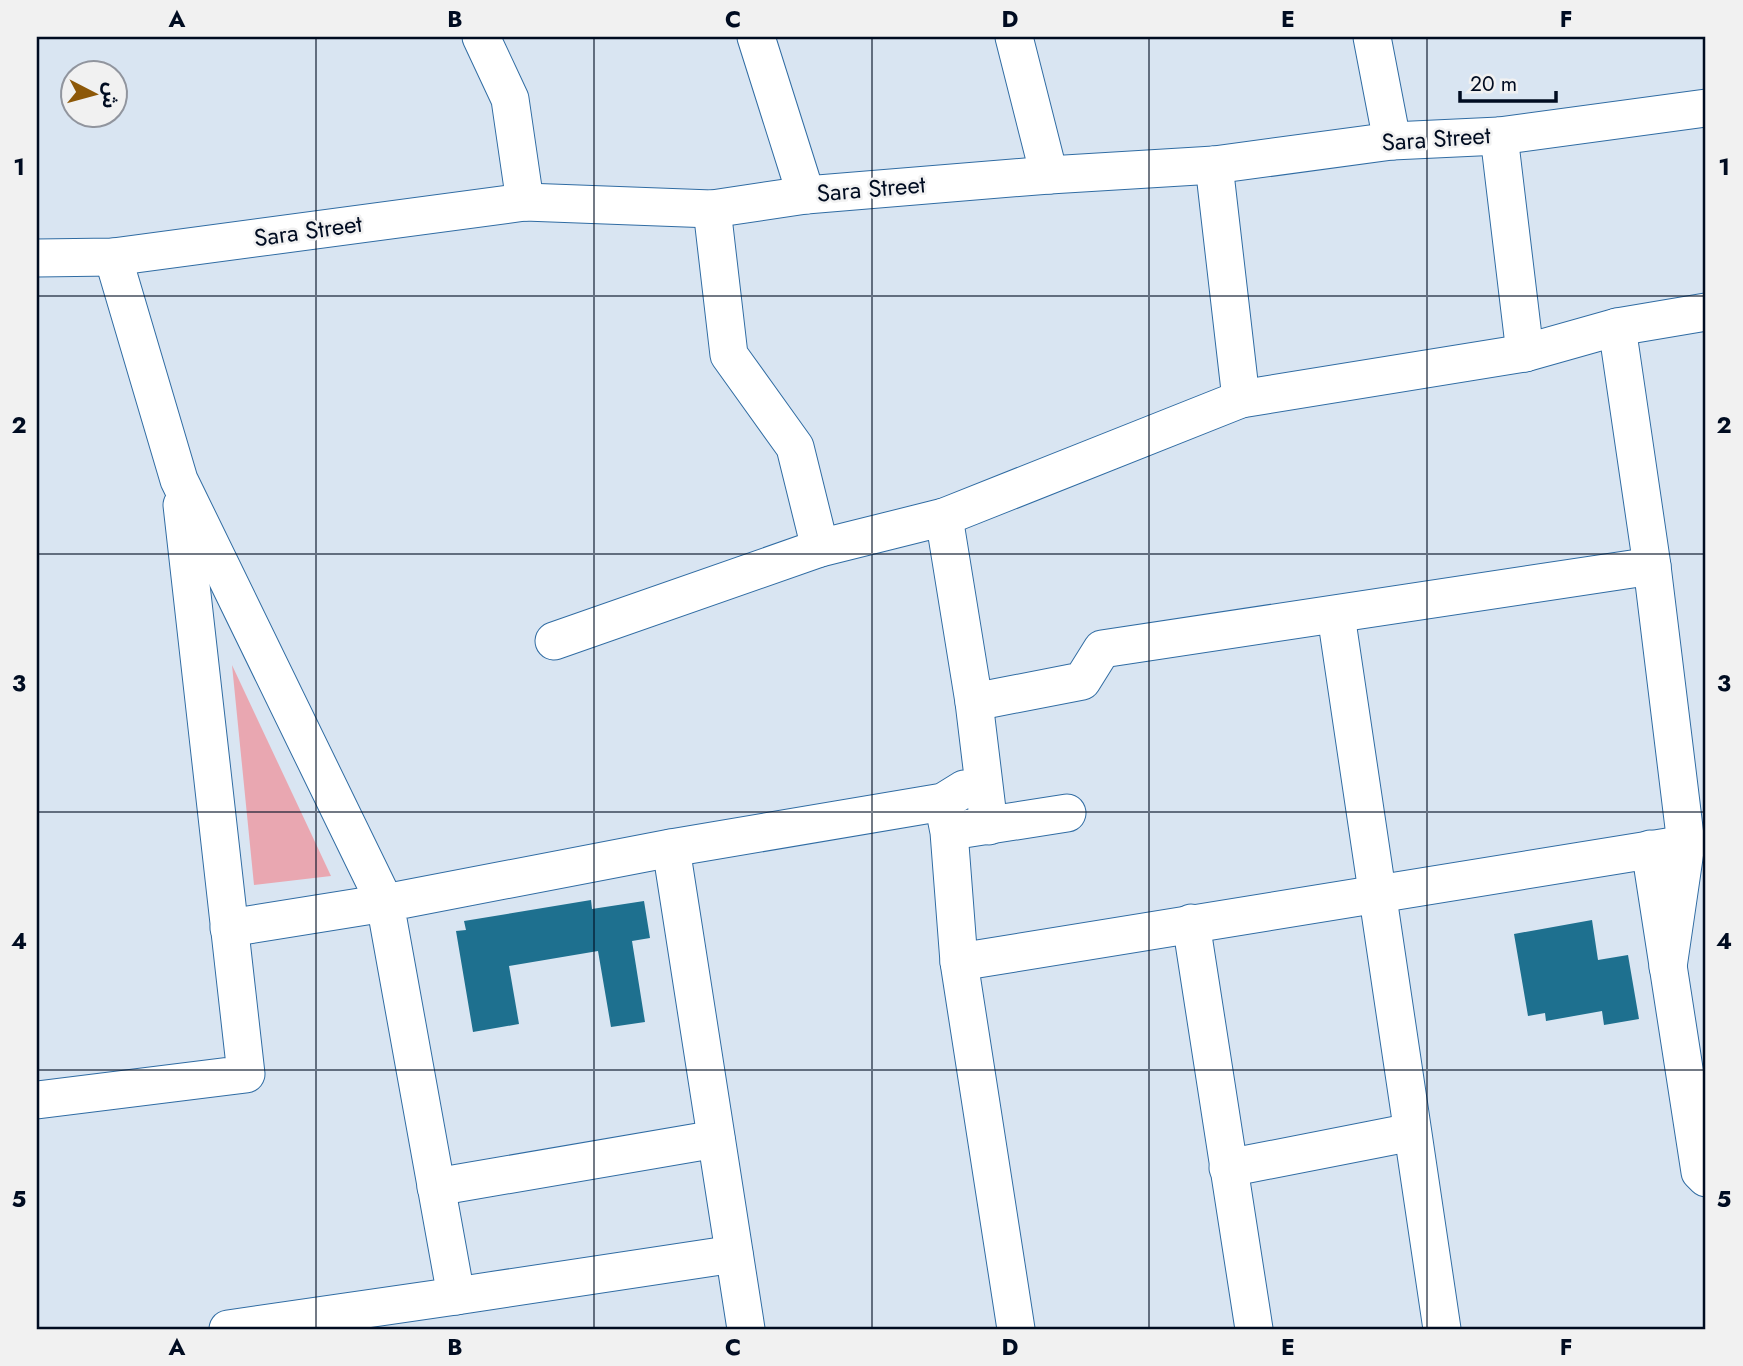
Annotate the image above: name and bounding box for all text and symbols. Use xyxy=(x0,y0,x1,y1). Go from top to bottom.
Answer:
text: A xyxy=(168,2,186,36)
text: B xyxy=(447,2,463,36)
text: C xyxy=(725,2,741,36)
text: D xyxy=(1002,2,1019,36)
text: E xyxy=(1281,2,1295,36)
text: F xyxy=(1560,2,1572,36)
north arrow xyxy=(60,60,130,130)
scale bar xyxy=(1460,60,1556,104)
text: 20 m xyxy=(1470,69,1517,99)
text: ش xyxy=(96,81,125,110)
street label: Sara Street xyxy=(1380,117,1492,160)
text: 1 xyxy=(13,150,25,184)
text: 1 xyxy=(1718,150,1730,184)
street label: Sara Street xyxy=(815,166,927,211)
street label: Sara Street xyxy=(252,206,365,255)
text: 2 xyxy=(11,408,27,442)
text: 2 xyxy=(1716,408,1732,442)
text: 3 xyxy=(12,666,26,700)
text: 3 xyxy=(1717,666,1731,700)
text: 4 xyxy=(11,924,27,958)
text: 4 xyxy=(1716,924,1732,958)
text: 5 xyxy=(12,1182,26,1216)
text: 5 xyxy=(1717,1182,1731,1216)
text: A xyxy=(168,1330,186,1364)
text: B xyxy=(447,1330,463,1364)
text: C xyxy=(725,1330,741,1364)
text: D xyxy=(1002,1330,1019,1364)
text: E xyxy=(1281,1330,1295,1364)
text: F xyxy=(1560,1330,1572,1364)

